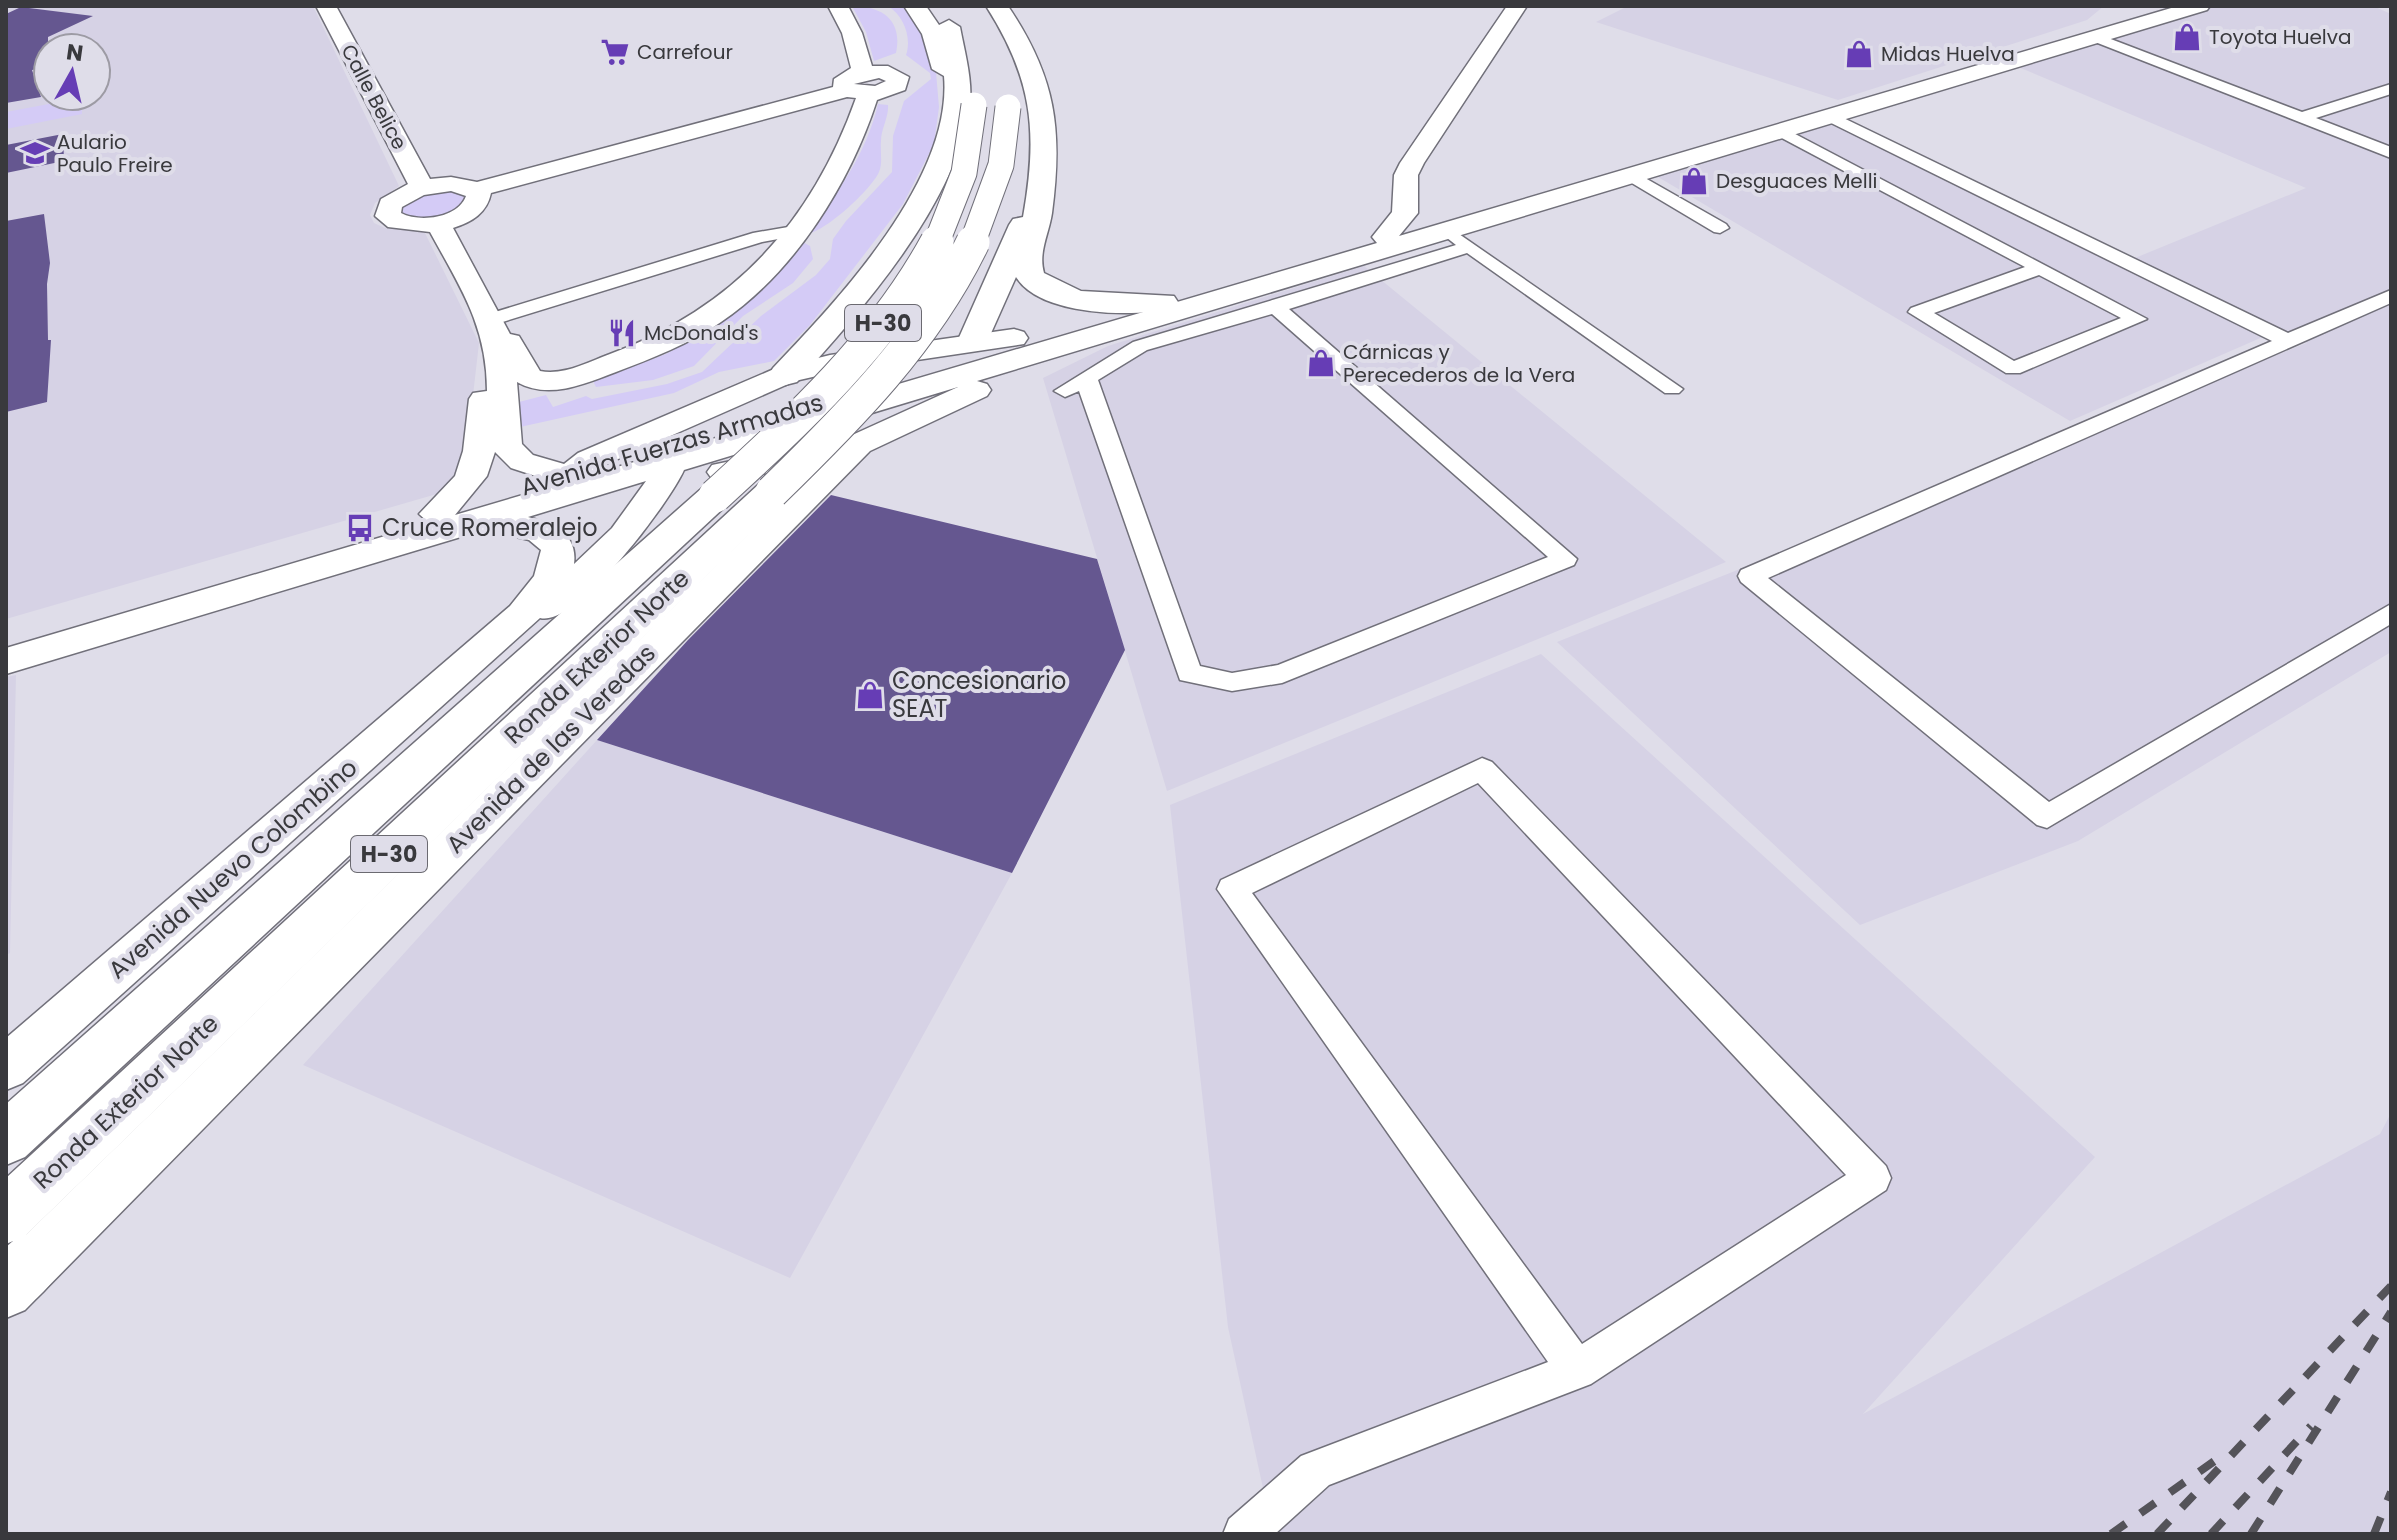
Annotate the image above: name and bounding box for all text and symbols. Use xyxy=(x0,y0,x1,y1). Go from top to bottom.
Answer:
shop icon: Toyota Huelva xyxy=(2172,22,2202,52)
place label: Toyota Huelva xyxy=(2209,23,2352,51)
north arrow xyxy=(32,32,112,112)
text: N xyxy=(64,36,85,69)
supermarket icon: Carrefour xyxy=(600,37,630,67)
place label: Carrefour xyxy=(637,38,733,66)
street label: Calle Belice xyxy=(335,39,413,155)
shop icon: Midas Huelva xyxy=(1844,39,1874,69)
place label: Midas Huelva xyxy=(1881,40,2015,68)
place label: Aulario Paulo Freire xyxy=(57,128,173,179)
school or university icon: Aulario Paulo Freire xyxy=(20,138,50,168)
shop icon: Desguaces Melli xyxy=(1679,166,1709,196)
place label: Desguaces Melli xyxy=(1716,167,1878,195)
road number: H-30 xyxy=(845,305,921,341)
restaurant icon: McDonald's xyxy=(607,318,637,348)
place label: McDonald's xyxy=(644,319,759,347)
place label: Cárnicas y Perecederos de la Vera xyxy=(1343,338,1575,389)
shop icon: Cárnicas y Perecederos de la Vera xyxy=(1306,348,1336,378)
street label: Avenida Fuerzas Armadas xyxy=(517,386,827,504)
place label: Cruce Romeralejo xyxy=(382,511,598,544)
bus stop icon: Cruce Romeralejo xyxy=(345,513,375,543)
street label: Ronda Exterior Norte xyxy=(497,562,696,751)
street label: Avenida de las Veredas xyxy=(439,637,662,860)
place label: Concesionario SEAT xyxy=(892,664,1066,725)
shop icon: Concesionario SEAT xyxy=(855,680,885,710)
street label: Avenida Nuevo Colombino xyxy=(101,751,364,986)
road number: H-30 xyxy=(351,836,427,872)
street label: Ronda Exterior Norte xyxy=(26,1007,225,1196)

